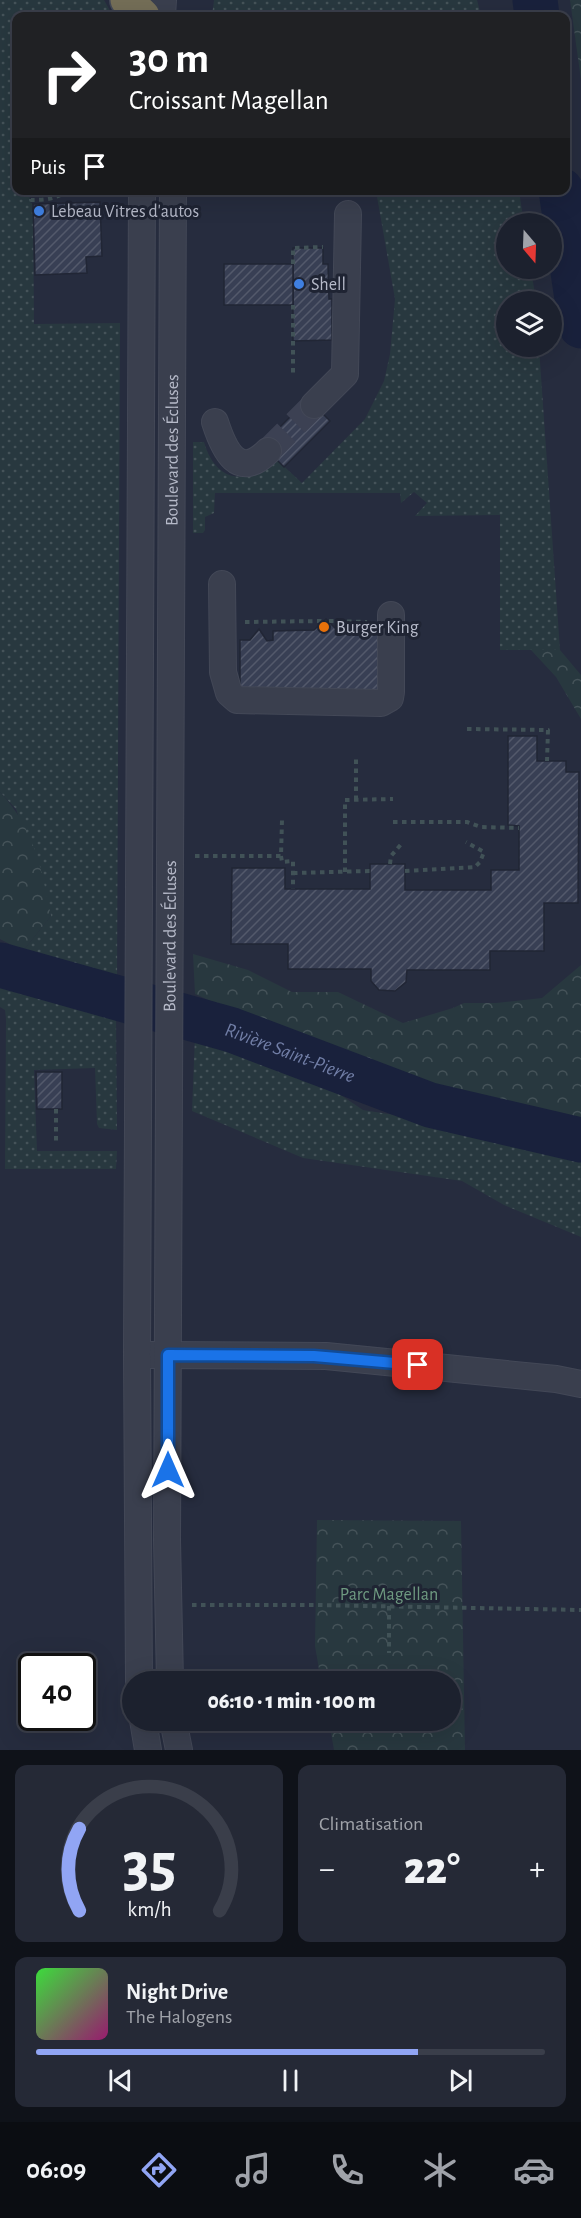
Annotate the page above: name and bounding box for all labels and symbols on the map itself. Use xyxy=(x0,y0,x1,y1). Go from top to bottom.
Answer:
place label: Lebeau Vitres d'autos xyxy=(51,203,199,221)
marker: Lebeau Vitres d'autos xyxy=(32,204,46,218)
north arrow xyxy=(496,213,562,279)
place label: Shell xyxy=(311,276,346,294)
marker: Shell xyxy=(292,277,306,291)
street label: Boulevard des Écluses xyxy=(161,374,182,526)
place label: Burger King xyxy=(336,619,419,637)
marker: Burger King xyxy=(317,620,331,634)
street label: Boulevard des Écluses xyxy=(159,860,180,1012)
water label: Rivière Saint-Pierre xyxy=(223,1020,358,1087)
pin xyxy=(392,1339,443,1390)
position arrow xyxy=(136,1438,200,1502)
park label: Parc Magellan xyxy=(340,1586,438,1604)
speed limit sign: 40 xyxy=(18,1653,96,1731)

